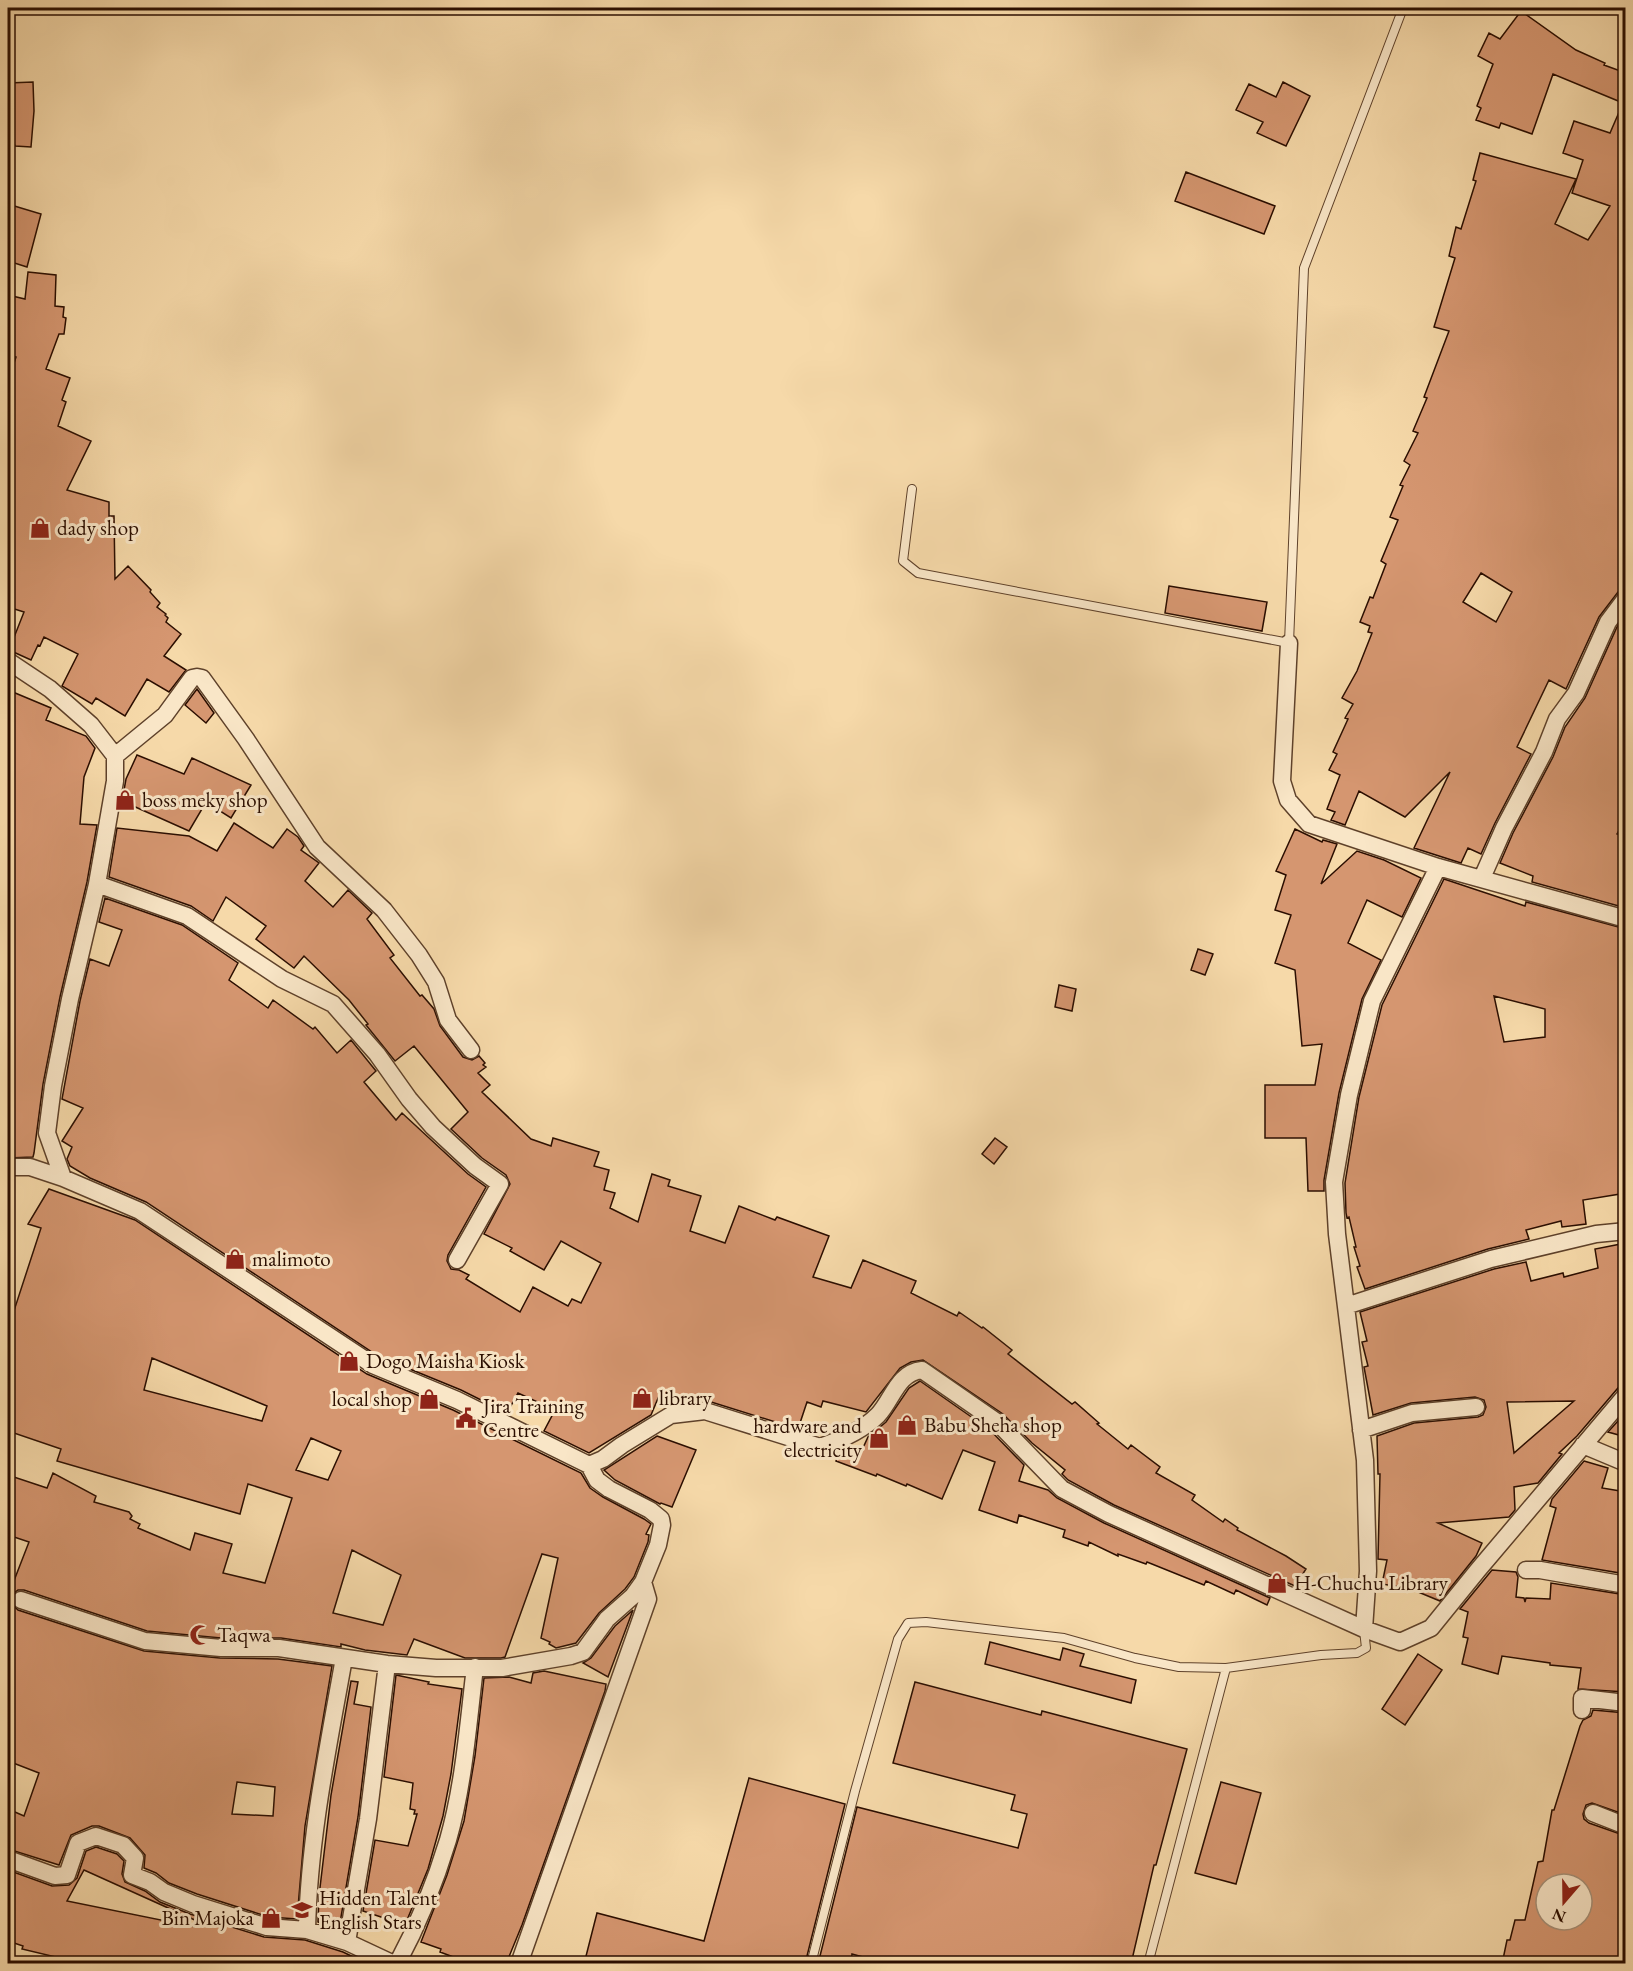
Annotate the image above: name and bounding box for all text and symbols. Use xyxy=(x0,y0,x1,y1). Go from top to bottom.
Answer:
place label: dady shop xyxy=(57,514,139,541)
shop icon: dady shop xyxy=(28,516,52,540)
place label: boss meky shop xyxy=(142,786,268,813)
shop icon: boss meky shop xyxy=(113,788,137,812)
place label: malimoto xyxy=(252,1245,331,1272)
shop icon: malimoto xyxy=(223,1247,247,1271)
place label: Dogo Maisha Kiosk xyxy=(366,1347,526,1374)
shop icon: Dogo Maisha Kiosk xyxy=(337,1349,361,1373)
place label: library xyxy=(659,1384,712,1411)
place label: local shop xyxy=(332,1385,412,1412)
shop icon: library xyxy=(630,1386,654,1410)
shop icon: local shop xyxy=(417,1387,441,1411)
place label: Jira Training Centre xyxy=(481,1392,585,1443)
public building icon: Jira Training Centre xyxy=(454,1406,478,1430)
place label: Babu Sheha shop xyxy=(924,1411,1062,1438)
place label: hardware and electricity xyxy=(753,1412,863,1463)
shop icon: Babu Sheha shop xyxy=(895,1413,919,1437)
shop icon: hardware and electricity xyxy=(867,1426,891,1450)
place label: H-Chuchu Library xyxy=(1294,1569,1449,1596)
shop icon: H-Chuchu Library xyxy=(1265,1571,1289,1595)
place label: Taqwa xyxy=(217,1621,271,1648)
mosque icon: Taqwa xyxy=(188,1623,212,1647)
north arrow xyxy=(1534,1872,1594,1932)
place label: Hidden Talent English Stars xyxy=(319,1884,437,1935)
school or university icon: Hidden Talent English Stars xyxy=(290,1898,314,1922)
place label: Bin Majoka xyxy=(162,1904,255,1931)
text: N xyxy=(1549,1904,1569,1928)
shop icon: Bin Majoka xyxy=(259,1906,283,1930)

